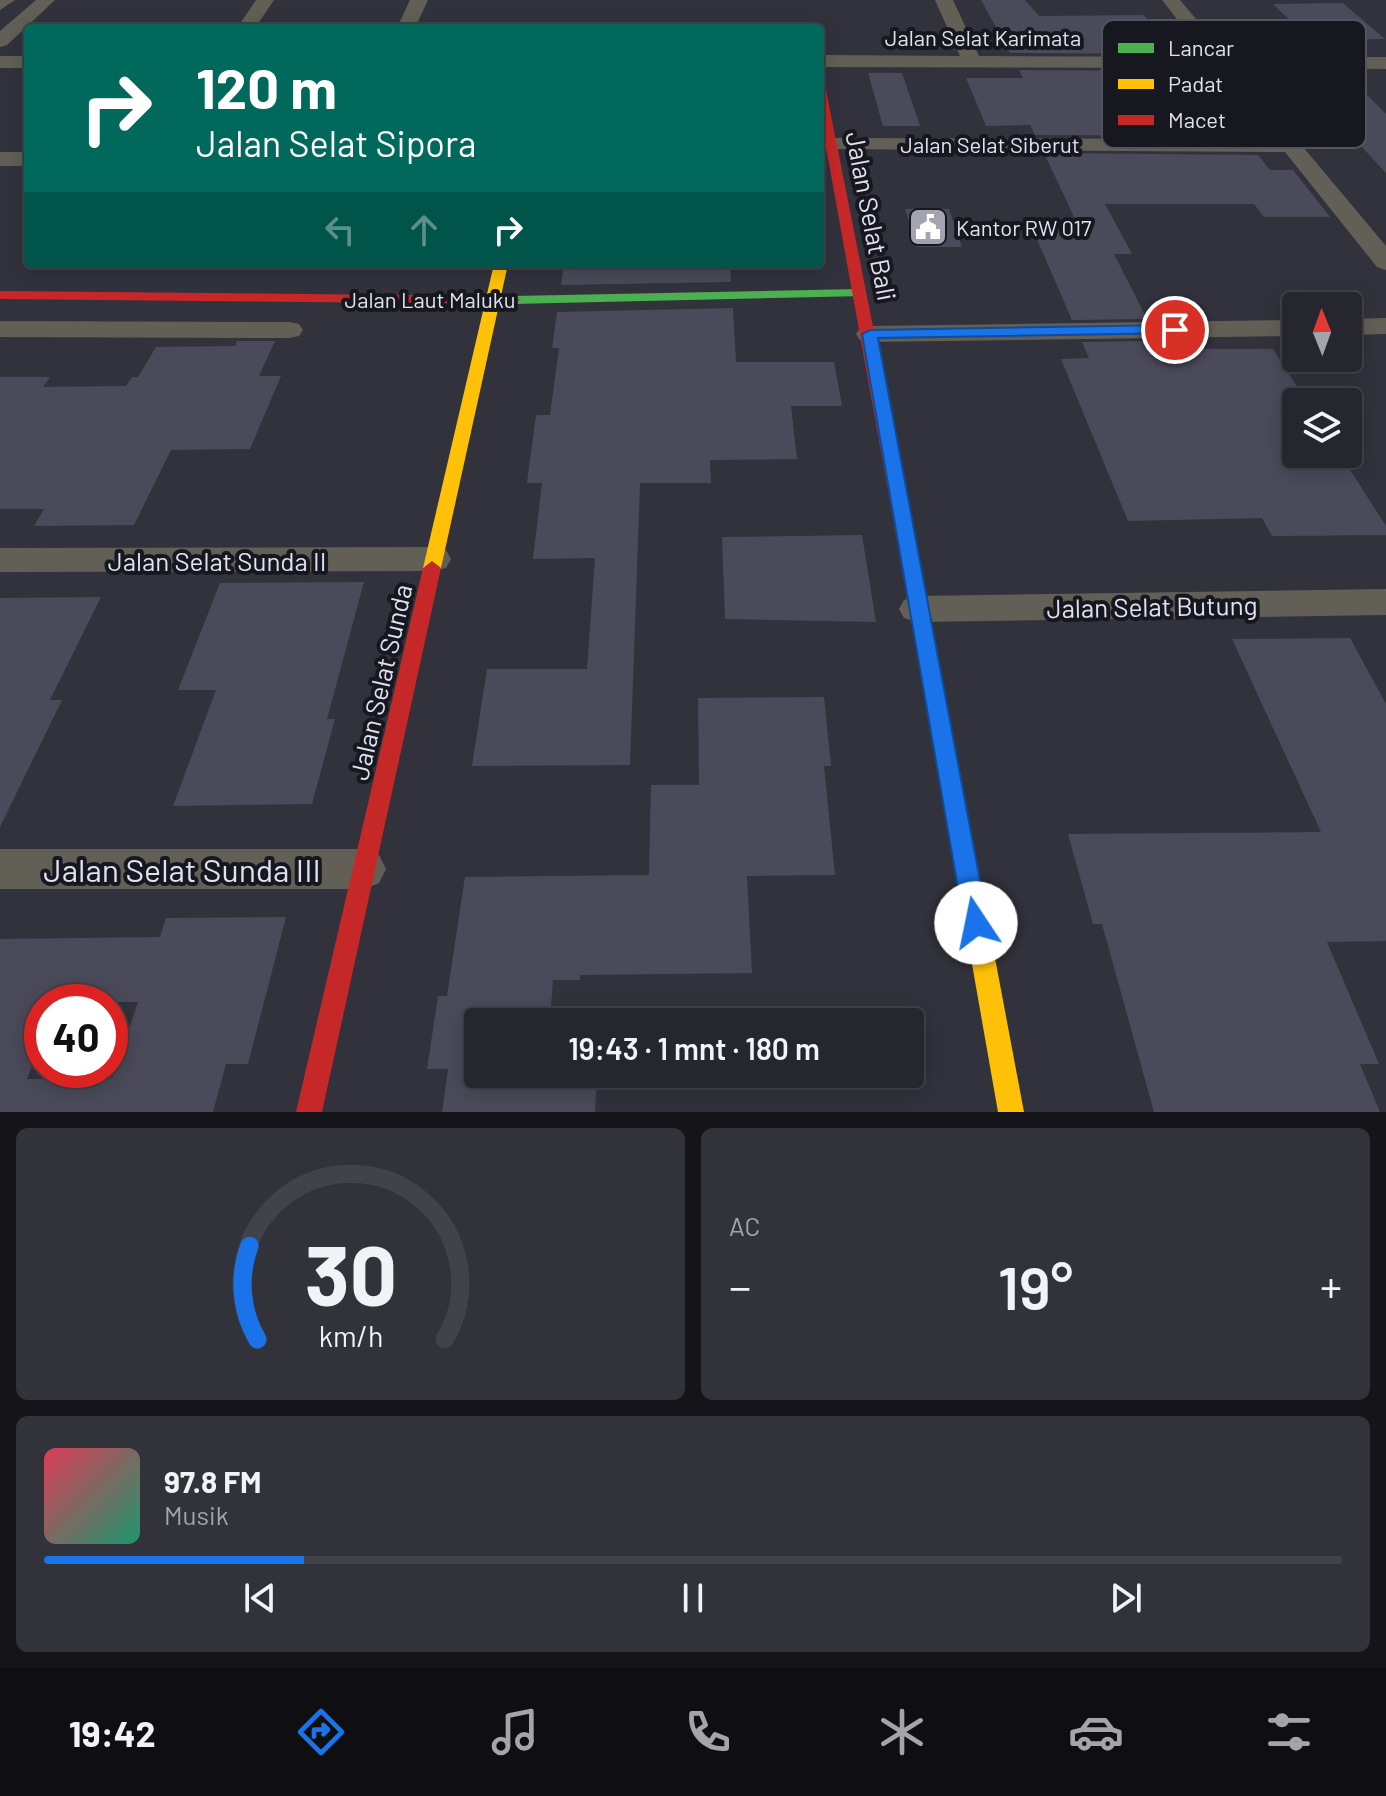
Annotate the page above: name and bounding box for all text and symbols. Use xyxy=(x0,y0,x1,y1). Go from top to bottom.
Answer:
legend xyxy=(1102,20,1366,148)
street label: Jalan Selat Karimata xyxy=(885,24,1081,50)
text: Lancar xyxy=(1168,34,1234,60)
text: 120 m xyxy=(196,53,337,120)
icon: right xyxy=(64,56,168,160)
text: Padat xyxy=(1168,70,1223,96)
text: Macet xyxy=(1168,106,1226,132)
text: Jalan Selat Sipora xyxy=(196,121,476,164)
street label: Jalan Selat Bali xyxy=(840,129,904,303)
street label: Jalan Selat Siberut xyxy=(900,131,1080,157)
public building icon: Kantor RW 017 xyxy=(907,206,949,248)
icon: left xyxy=(318,208,362,252)
icon: ahead xyxy=(402,208,446,252)
icon: right xyxy=(486,208,530,252)
place label: Kantor RW 017 xyxy=(956,214,1092,240)
street label: Jalan Laut Maluku xyxy=(344,286,516,312)
north arrow xyxy=(1282,292,1362,372)
map controls xyxy=(1282,292,1362,468)
pin xyxy=(1141,296,1209,364)
icon: arrive xyxy=(1153,308,1197,352)
button: layers xyxy=(1282,388,1362,468)
street label: Jalan Selat Sunda II xyxy=(108,545,326,576)
street label: Jalan Selat Sunda xyxy=(342,581,418,783)
street label: Jalan Selat Butung xyxy=(1046,589,1258,623)
street label: Jalan Selat Sunda III xyxy=(43,850,321,888)
position arrow xyxy=(934,881,1018,965)
speed limit sign: 40 xyxy=(24,984,128,1088)
text: 19:43 · 1 mnt · 180 m xyxy=(568,1030,820,1066)
text: AC xyxy=(729,1210,760,1241)
text: 30 xyxy=(304,1223,397,1323)
text: 19° xyxy=(998,1250,1073,1322)
text: − xyxy=(729,1259,751,1312)
text: + xyxy=(1320,1259,1342,1312)
text: km/h xyxy=(318,1318,383,1353)
text: 97.8 FM xyxy=(164,1463,261,1499)
text: Musik xyxy=(164,1499,229,1530)
icon: previous xyxy=(238,1576,282,1620)
icon: pause xyxy=(671,1576,715,1620)
icon: next xyxy=(1104,1576,1148,1620)
icon: directions xyxy=(293,1704,349,1760)
icon: music xyxy=(487,1704,543,1760)
icon: phone xyxy=(680,1704,736,1760)
icon: climate xyxy=(874,1704,930,1760)
icon: car xyxy=(1068,1704,1124,1760)
icon: filters xyxy=(1261,1704,1317,1760)
text: 19:42 xyxy=(69,1711,156,1754)

